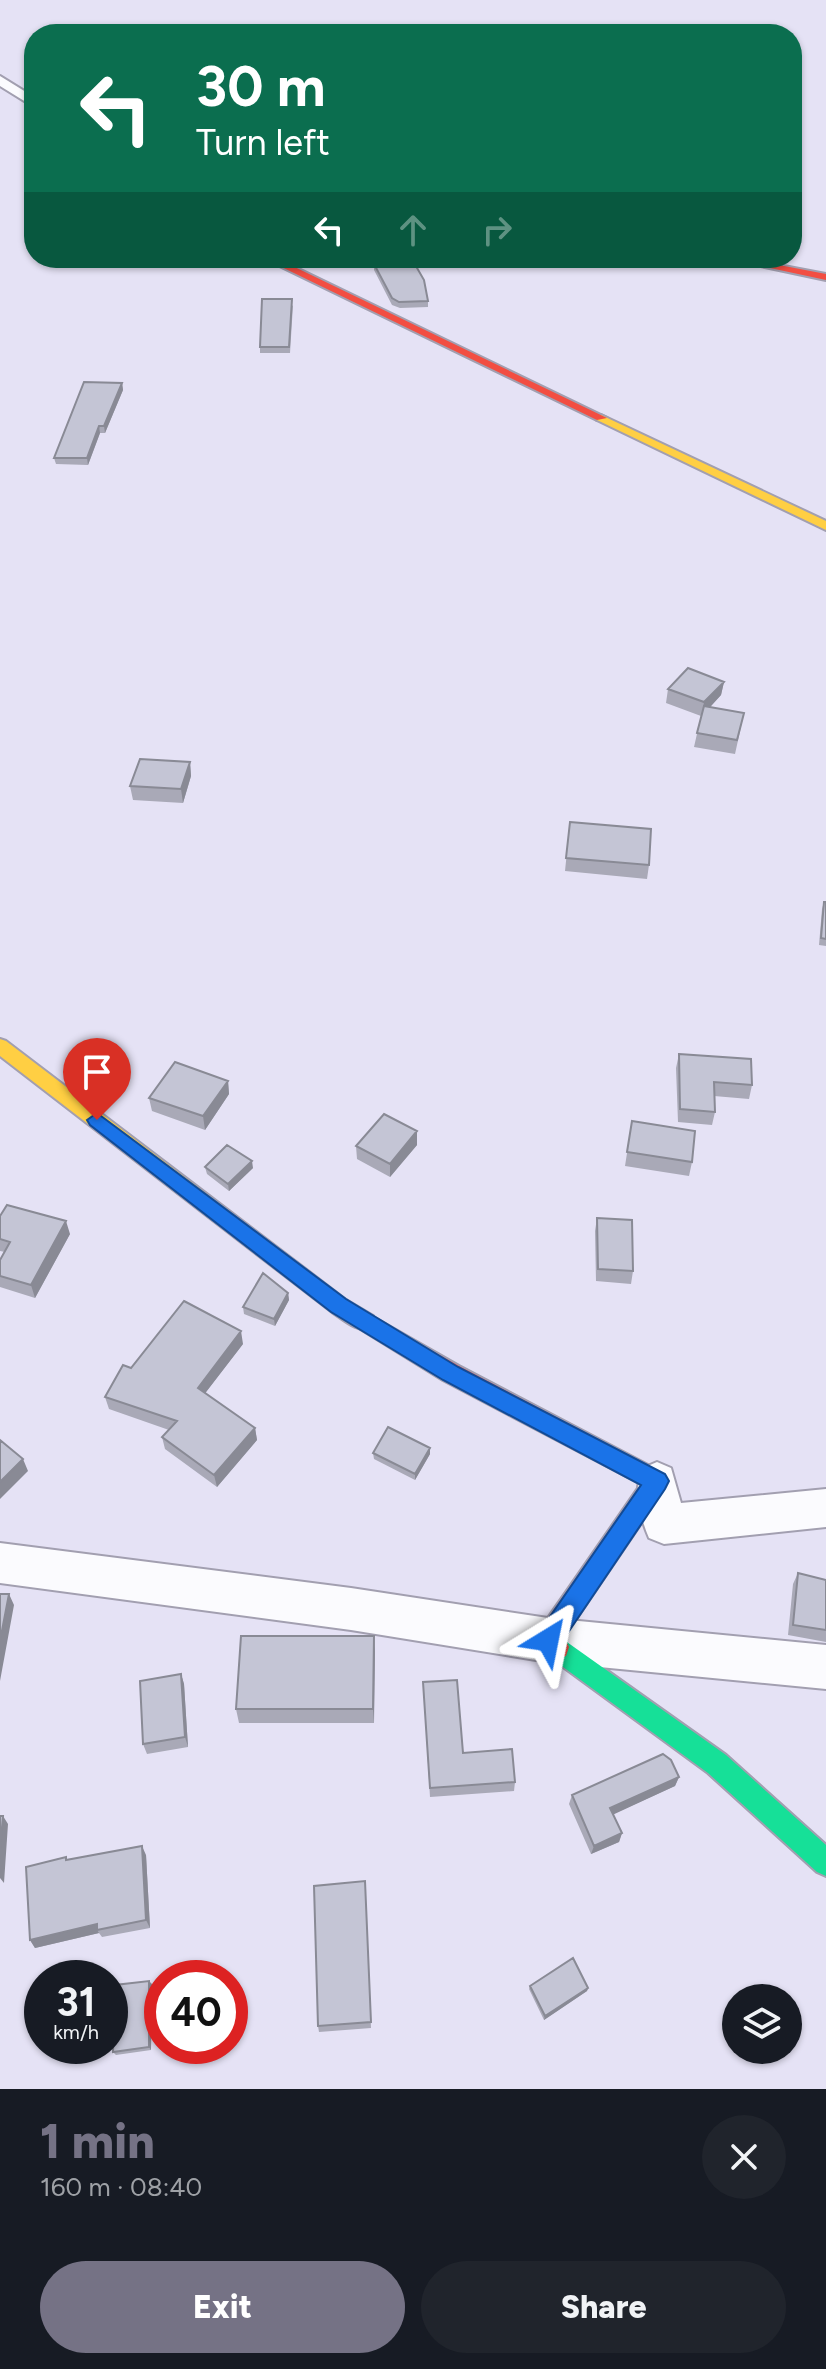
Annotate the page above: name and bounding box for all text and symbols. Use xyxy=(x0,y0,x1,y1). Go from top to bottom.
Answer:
text: 30 m xyxy=(196,53,326,120)
icon: left xyxy=(64,56,168,160)
text: Turn left xyxy=(196,121,330,164)
icon: left xyxy=(307,208,351,252)
icon: ahead xyxy=(391,208,435,252)
icon: right xyxy=(475,208,519,252)
pin xyxy=(63,1038,131,1120)
icon: arrive xyxy=(75,1050,119,1094)
position arrow xyxy=(506,1598,590,1682)
speed limit sign: 40 xyxy=(144,1960,248,2064)
text: 31 xyxy=(56,1978,96,2026)
map controls xyxy=(722,1984,802,2064)
button: layers xyxy=(722,1984,802,2064)
text: km/h xyxy=(53,2020,99,2044)
text: 1 min xyxy=(40,2112,155,2170)
button: close xyxy=(702,2115,786,2199)
text: 160 m · 08:40 xyxy=(40,2171,202,2203)
button: Exit xyxy=(40,2261,405,2353)
button: Share xyxy=(421,2261,786,2353)

